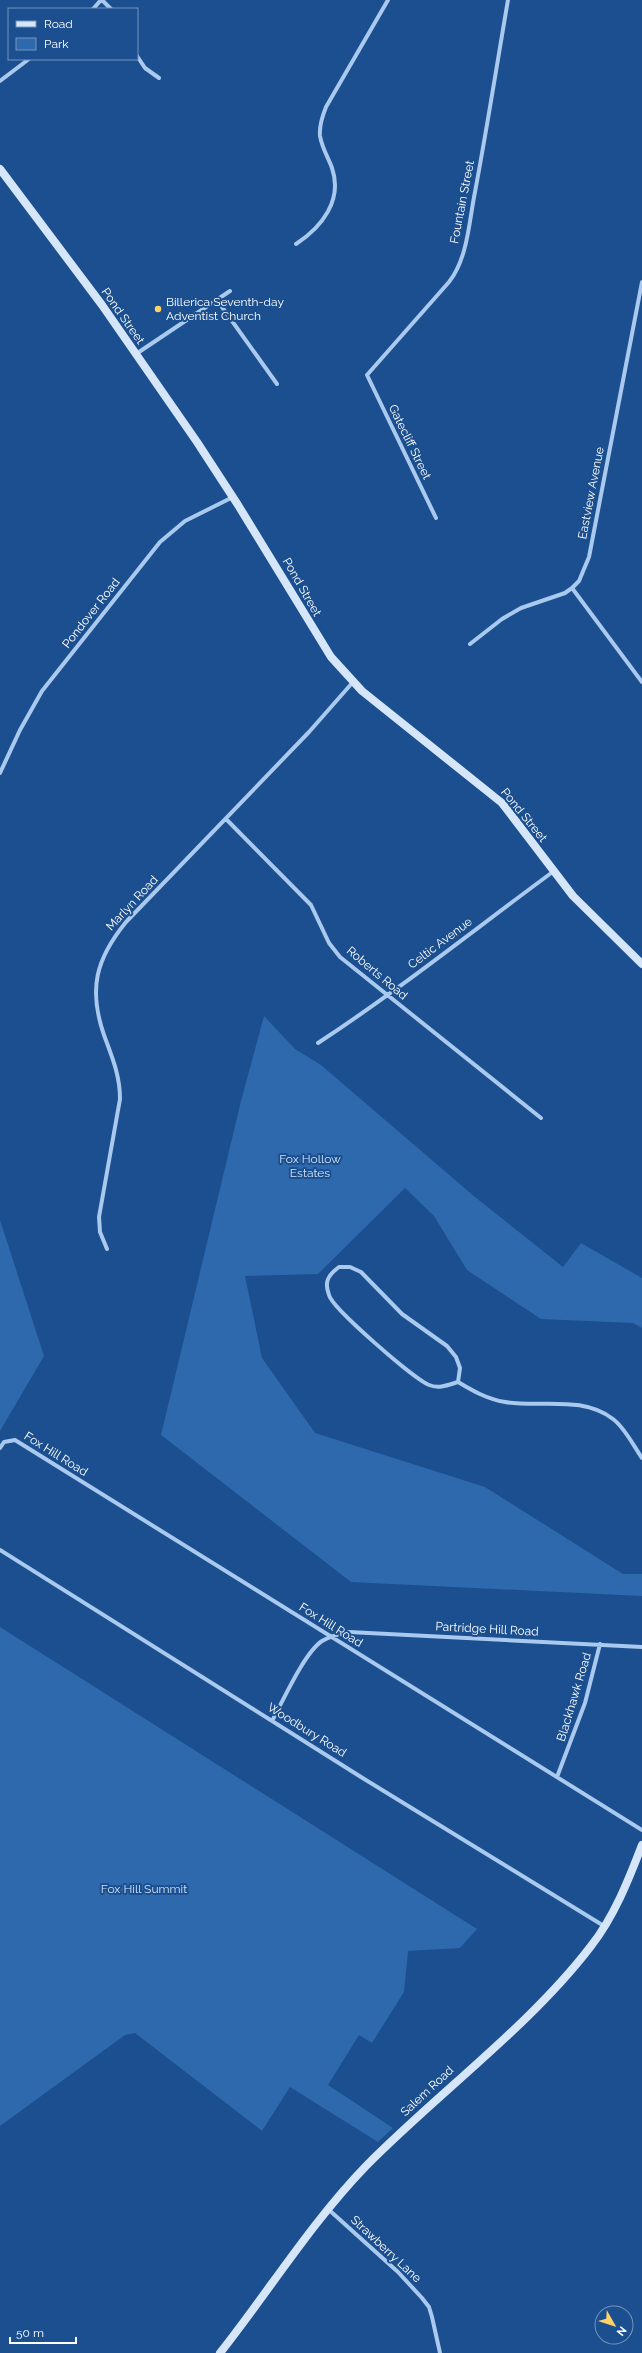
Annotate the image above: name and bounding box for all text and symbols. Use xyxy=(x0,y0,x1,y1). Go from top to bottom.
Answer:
legend xyxy=(8,8,138,60)
text: Road xyxy=(44,17,73,31)
text: Park xyxy=(44,37,69,51)
street label: Fountain Street xyxy=(447,159,477,245)
street label: Pond Street xyxy=(99,285,147,347)
place label: Billerica Seventh-day Adventist Church xyxy=(166,295,284,323)
marker: Billerica Seventh-day Adventist Church xyxy=(153,304,163,314)
street label: Gatecliff Street xyxy=(386,402,434,482)
street label: Eastview Avenue xyxy=(575,446,607,540)
street label: Pond Street xyxy=(280,555,324,619)
street label: Pondover Road xyxy=(59,575,123,651)
street label: Pond Street xyxy=(498,785,550,845)
street label: Marlyn Road xyxy=(103,873,161,933)
street label: Celtic Avenue xyxy=(405,914,475,972)
street label: Roberts Road xyxy=(344,943,410,1003)
park label: Fox Hollow Estates xyxy=(279,1152,341,1180)
street label: Fox Hill Road xyxy=(22,1429,90,1479)
street label: Fox Hill Road xyxy=(297,1600,365,1650)
street label: Partridge Hill Road xyxy=(435,1619,539,1639)
street label: Blackhawk Road xyxy=(554,1651,594,1743)
street label: Woodbury Road xyxy=(265,1700,349,1760)
park label: Fox Hill Summit xyxy=(101,1882,187,1896)
street label: Salem Road xyxy=(398,2063,456,2119)
street label: Strawberry Lane xyxy=(348,2213,424,2285)
north arrow xyxy=(594,2305,634,2345)
scale bar xyxy=(10,2319,76,2345)
text: N xyxy=(614,2324,629,2338)
text: 50 m xyxy=(16,2326,44,2340)

